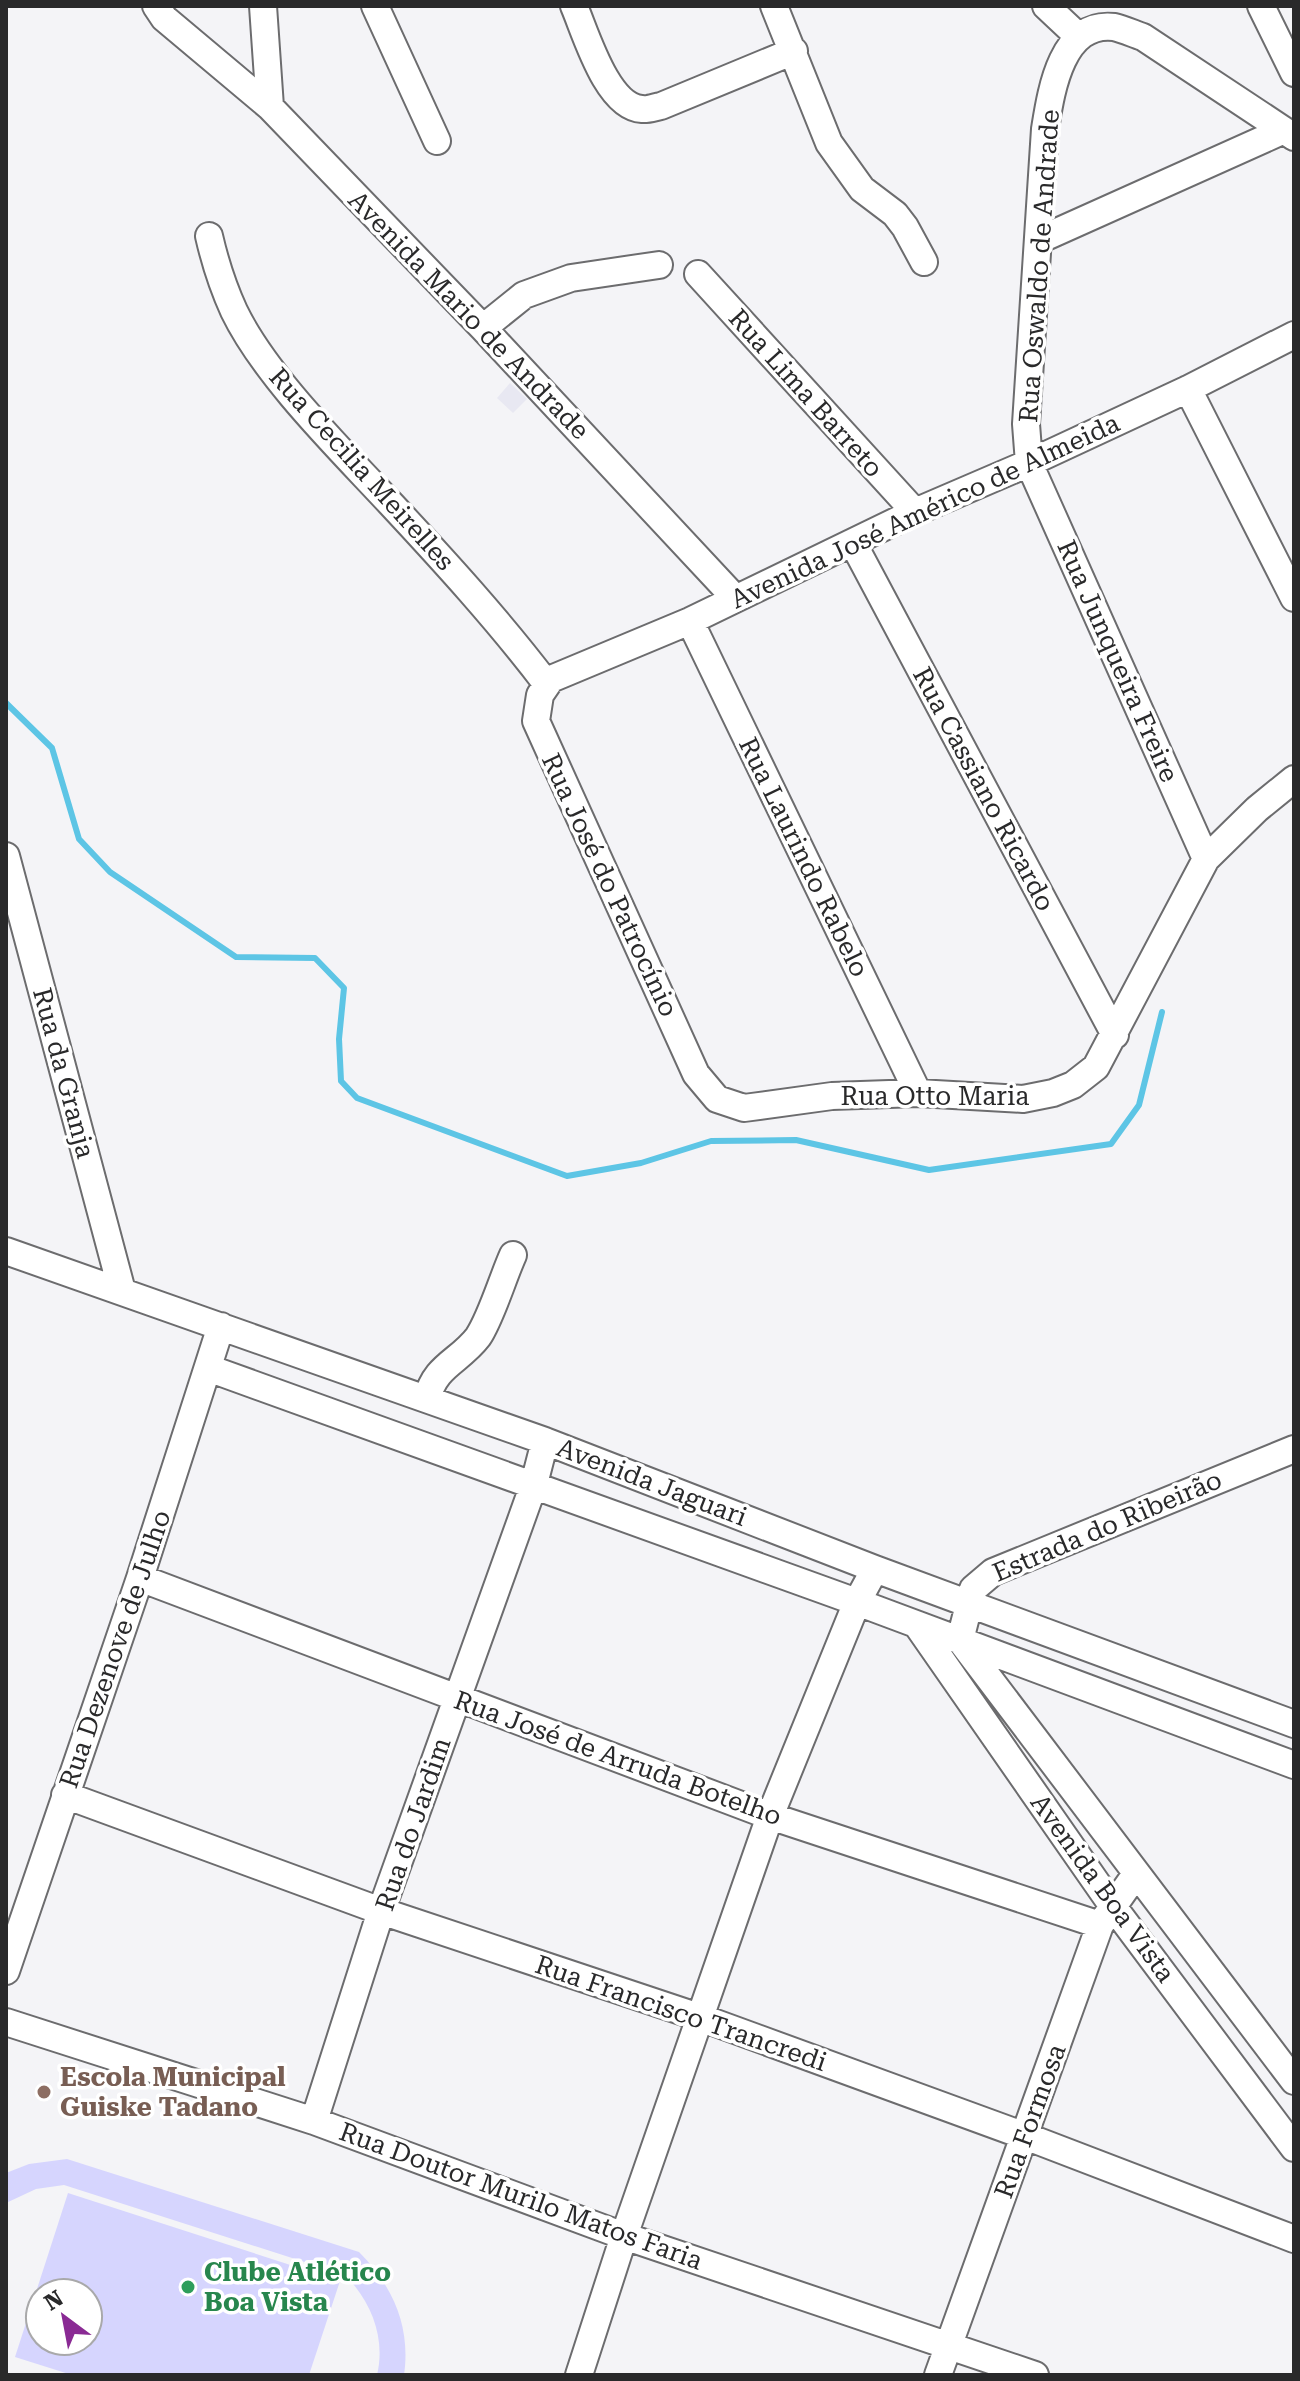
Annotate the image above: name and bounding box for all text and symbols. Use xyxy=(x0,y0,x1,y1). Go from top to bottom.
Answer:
street label: Rua Oswaldo de Andrade xyxy=(1013,108,1065,424)
street label: Avenida Mario de Andrade xyxy=(343,185,595,445)
street label: Rua Lima Barreto xyxy=(723,303,889,483)
street label: Rua Cecilia Meirelles xyxy=(263,362,461,576)
street label: Avenida José Américo de Almeida xyxy=(726,408,1124,614)
street label: Rua Junqueira Freire xyxy=(1051,536,1185,786)
street label: Rua Cassiano Ricardo xyxy=(907,662,1061,916)
street label: Rua Laurindo Rabelo xyxy=(733,732,875,982)
street label: Rua José do Patrocínio xyxy=(536,749,684,1021)
street label: Rua da Granja xyxy=(27,985,101,1161)
street label: Rua Otto Maria xyxy=(841,1081,1029,1111)
street label: Avenida Jaguari xyxy=(553,1432,751,1532)
street label: Estrada do Ribeirão xyxy=(988,1464,1226,1588)
street label: Rua Dezenove de Julho xyxy=(53,1506,177,1792)
street label: Rua José de Arruda Botelho xyxy=(450,1685,786,1831)
street label: Rua do Jardim xyxy=(369,1733,457,1914)
street label: Avenida Boa Vista xyxy=(1025,1788,1181,1988)
street label: Rua Francisco Trancredi xyxy=(531,1949,831,2077)
street label: Rua Formosa xyxy=(988,2040,1072,2202)
place label: Escola Municipal Guiske Tadano xyxy=(60,2062,286,2122)
marker: Escola Municipal Guiske Tadano xyxy=(35,2083,53,2101)
street label: Rua Doutor Murilo Matos Faria xyxy=(335,2116,707,2276)
place label: Clube Atlético Boa Vista xyxy=(204,2257,391,2317)
north arrow xyxy=(24,2277,104,2357)
marker: Clube Atlético Boa Vista xyxy=(179,2278,197,2296)
text: N xyxy=(40,2285,68,2316)

